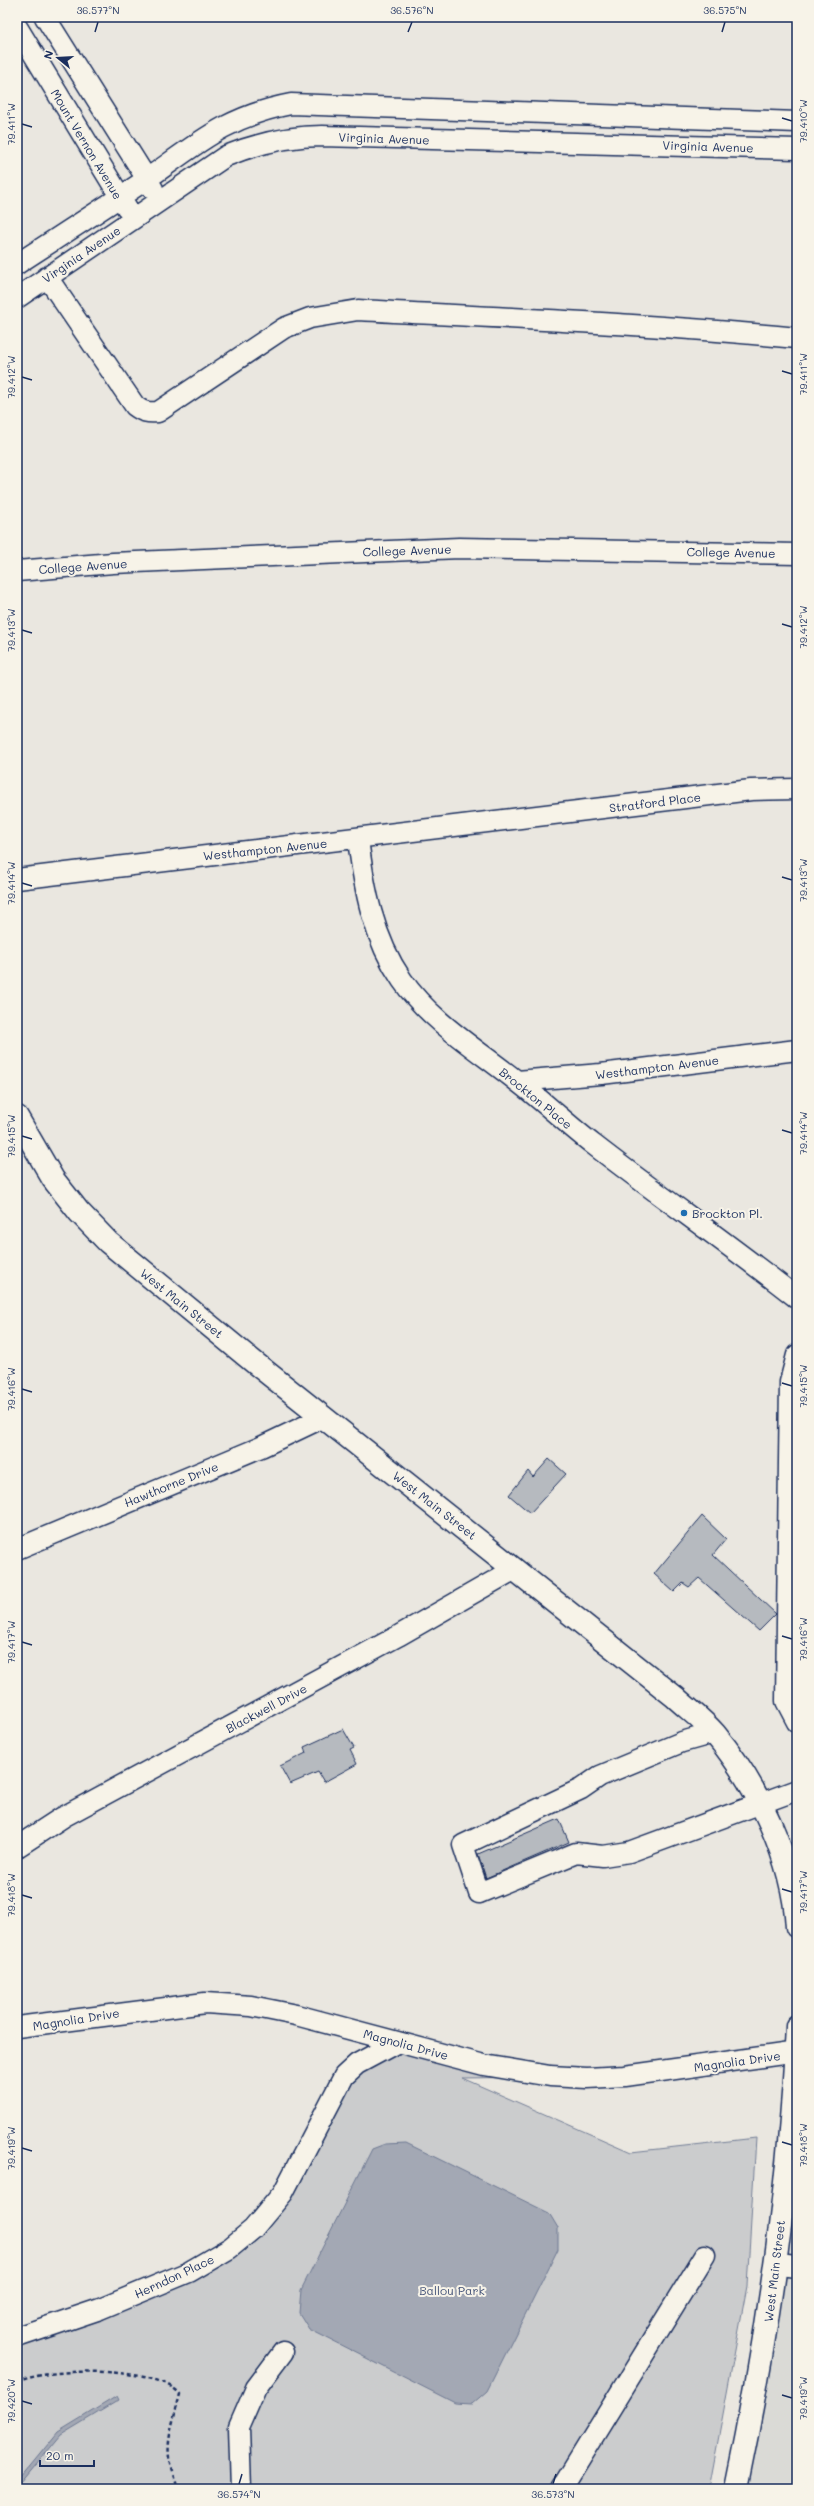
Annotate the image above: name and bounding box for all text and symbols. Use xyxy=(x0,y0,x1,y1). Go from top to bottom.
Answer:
text: 36.577°N xyxy=(76,3,120,17)
text: 36.576°N xyxy=(390,3,434,17)
text: 36.575°N xyxy=(703,3,747,17)
north arrow xyxy=(38,38,78,78)
text: N xyxy=(40,48,56,61)
street label: Mount Vernon Avenue xyxy=(48,86,126,202)
text: 79.410°W xyxy=(796,99,810,143)
text: 79.411°W xyxy=(4,103,18,145)
street label: Virginia Avenue xyxy=(338,128,430,148)
street label: Virginia Avenue xyxy=(662,136,754,156)
street label: Virginia Avenue xyxy=(39,222,123,286)
text: 79.411°W xyxy=(796,353,810,395)
text: 79.412°W xyxy=(4,355,18,398)
street label: College Avenue xyxy=(362,540,452,560)
street label: College Avenue xyxy=(686,543,776,561)
street label: College Avenue xyxy=(38,555,128,577)
text: 79.412°W xyxy=(796,605,810,648)
text: 79.413°W xyxy=(4,608,18,652)
street label: Stratford Place xyxy=(608,788,702,816)
street label: Westhampton Avenue xyxy=(202,835,328,863)
text: 79.413°W xyxy=(796,858,810,902)
text: 79.414°W xyxy=(4,861,18,905)
street label: Westhampton Avenue xyxy=(594,1051,720,1083)
street label: Brockton Place xyxy=(496,1064,576,1132)
text: 79.414°W xyxy=(796,1111,810,1155)
text: 79.415°W xyxy=(4,1114,18,1158)
place label: Brockton Pl. xyxy=(692,1205,763,1221)
marker: Brockton Pl. xyxy=(679,1208,689,1218)
street label: West Main Street xyxy=(137,1265,227,1341)
text: 79.415°W xyxy=(796,1364,810,1408)
text: 79.416°W xyxy=(4,1367,18,1411)
street label: Hawthorne Drive xyxy=(122,1458,220,1510)
street label: West Main Street xyxy=(390,1467,480,1543)
text: 79.416°W xyxy=(796,1617,810,1661)
text: 79.417°W xyxy=(4,1620,18,1663)
street label: Blackwell Drive xyxy=(223,1680,309,1736)
text: 79.417°W xyxy=(796,1870,810,1913)
text: 79.418°W xyxy=(4,1873,18,1917)
street label: Magnolia Drive xyxy=(32,2004,120,2034)
street label: Magnolia Drive xyxy=(362,2025,450,2063)
street label: Magnolia Drive xyxy=(693,2047,781,2075)
text: 79.418°W xyxy=(796,2123,810,2167)
text: 79.419°W xyxy=(4,2126,18,2170)
street label: West Main Street xyxy=(760,2219,788,2323)
street label: Herndon Place xyxy=(132,2251,216,2301)
park label: Ballou Park xyxy=(419,2282,485,2298)
text: 79.419°W xyxy=(796,2376,810,2420)
text: 79.420°W xyxy=(4,2378,18,2423)
scale bar xyxy=(40,2442,94,2468)
text: 20 m xyxy=(46,2447,74,2463)
text: 36.574°N xyxy=(217,2487,261,2501)
text: 36.573°N xyxy=(531,2487,575,2501)

